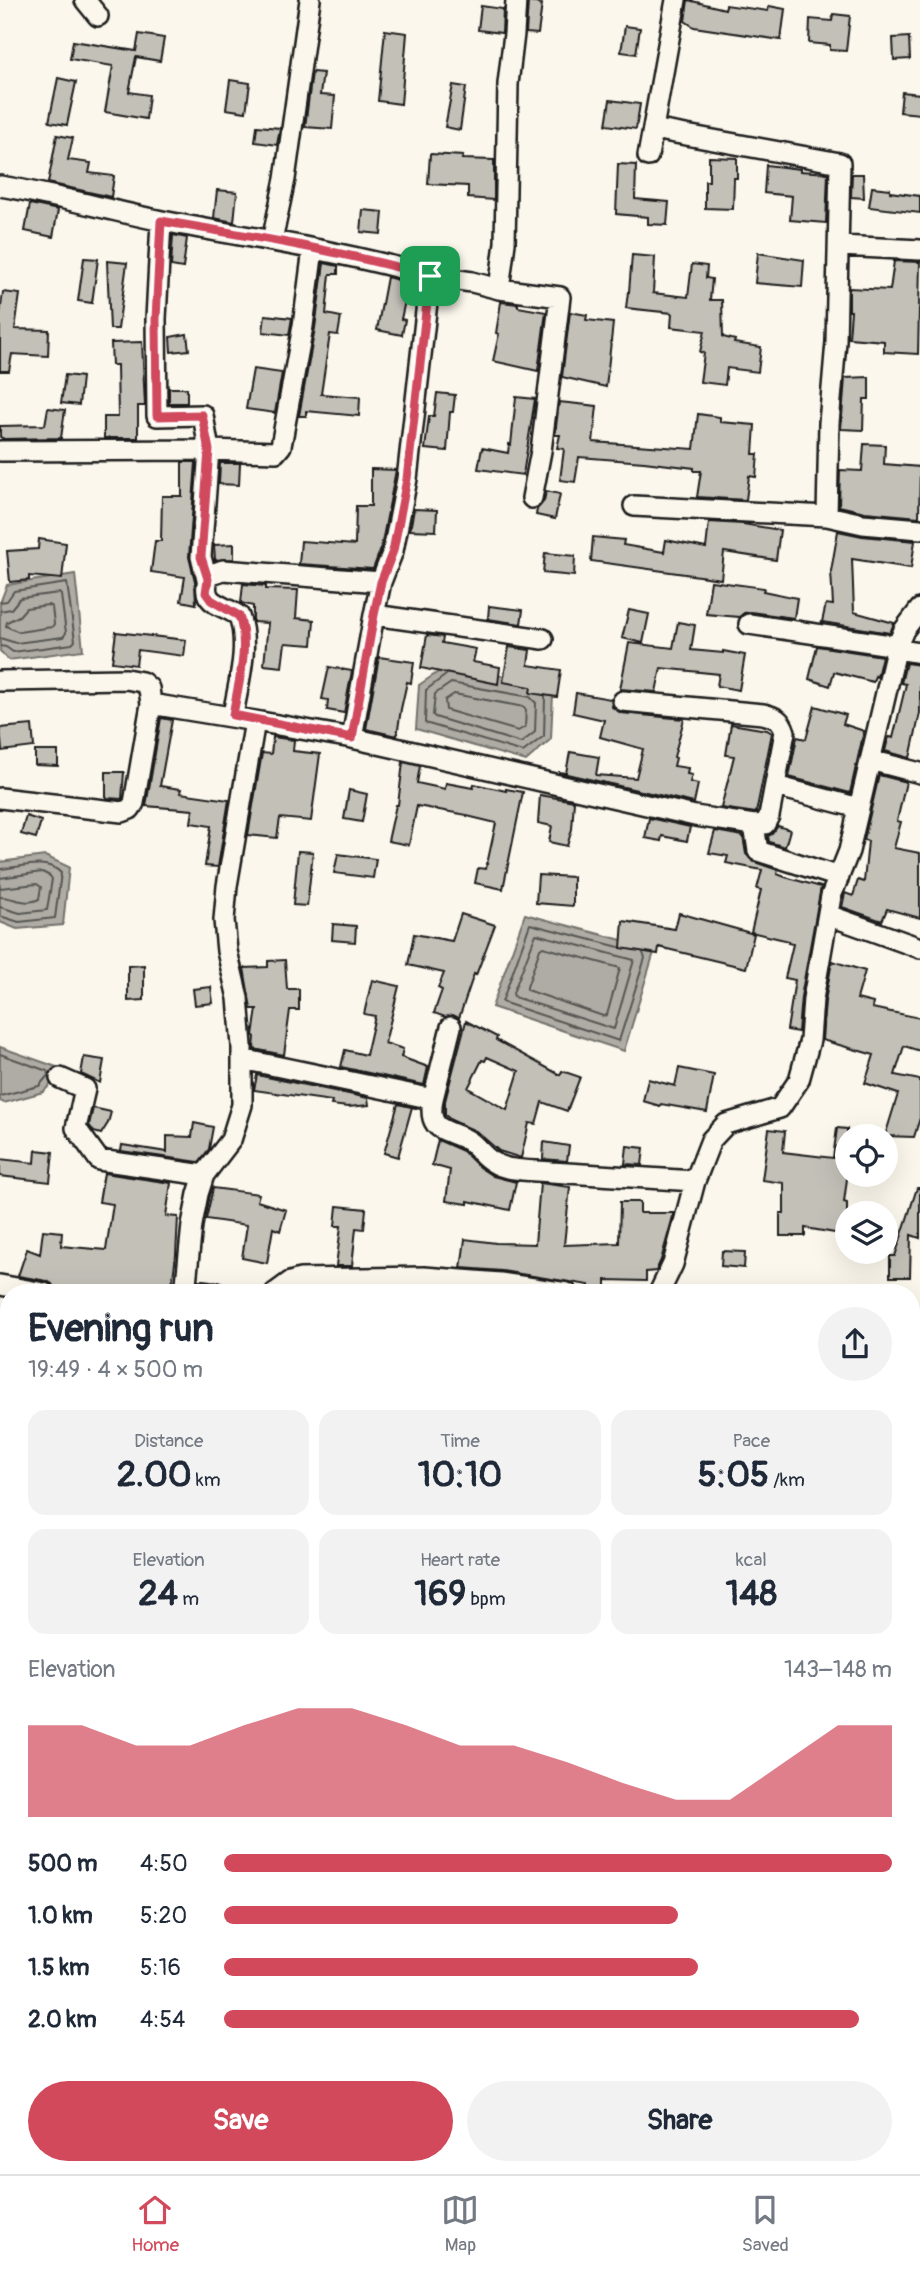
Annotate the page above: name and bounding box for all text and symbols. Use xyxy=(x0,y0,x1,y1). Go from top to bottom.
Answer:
pin xyxy=(400,246,460,306)
icon: arrive xyxy=(411,257,449,295)
map controls xyxy=(835,1124,898,1264)
button: locate xyxy=(835,1124,898,1187)
button: layers xyxy=(835,1201,898,1264)
text: Evening run xyxy=(28,1305,214,1353)
button: share xyxy=(818,1307,892,1381)
text: 19:49 · 4 × 500 m xyxy=(28,1355,203,1384)
text: Distance xyxy=(134,1429,203,1453)
text: Time xyxy=(440,1429,480,1453)
text: Pace xyxy=(733,1429,770,1453)
text: 2.00 xyxy=(117,1453,192,1497)
text: 10:10 xyxy=(418,1453,502,1497)
text: 5:05 xyxy=(698,1453,769,1497)
text: km xyxy=(192,1468,221,1492)
text: /km xyxy=(769,1468,805,1492)
text: Elevation xyxy=(132,1548,205,1572)
text: Heart rate xyxy=(420,1548,500,1572)
text: kcal xyxy=(736,1548,767,1572)
text: 24 xyxy=(138,1572,178,1616)
text: 169 xyxy=(414,1572,466,1616)
text: 148 xyxy=(726,1572,777,1616)
text: m xyxy=(178,1587,199,1611)
text: bpm xyxy=(466,1587,506,1611)
text: Elevation xyxy=(28,1655,116,1684)
text: 143–148 m xyxy=(784,1655,892,1684)
text: 500 m xyxy=(28,1849,97,1878)
text: 4:50 xyxy=(140,1849,188,1878)
text: 1.0 km xyxy=(28,1901,93,1930)
text: 5:20 xyxy=(140,1901,187,1930)
text: 1.5 km xyxy=(28,1953,90,1982)
text: 5:16 xyxy=(140,1953,181,1982)
text: 2.0 km xyxy=(28,2005,97,2034)
text: 4:54 xyxy=(140,2005,185,2034)
button: Save xyxy=(28,2081,453,2161)
button: Share xyxy=(467,2081,892,2161)
tab: Home xyxy=(131,2191,179,2257)
tab: Map xyxy=(441,2191,479,2257)
tab: Saved xyxy=(742,2191,789,2257)

